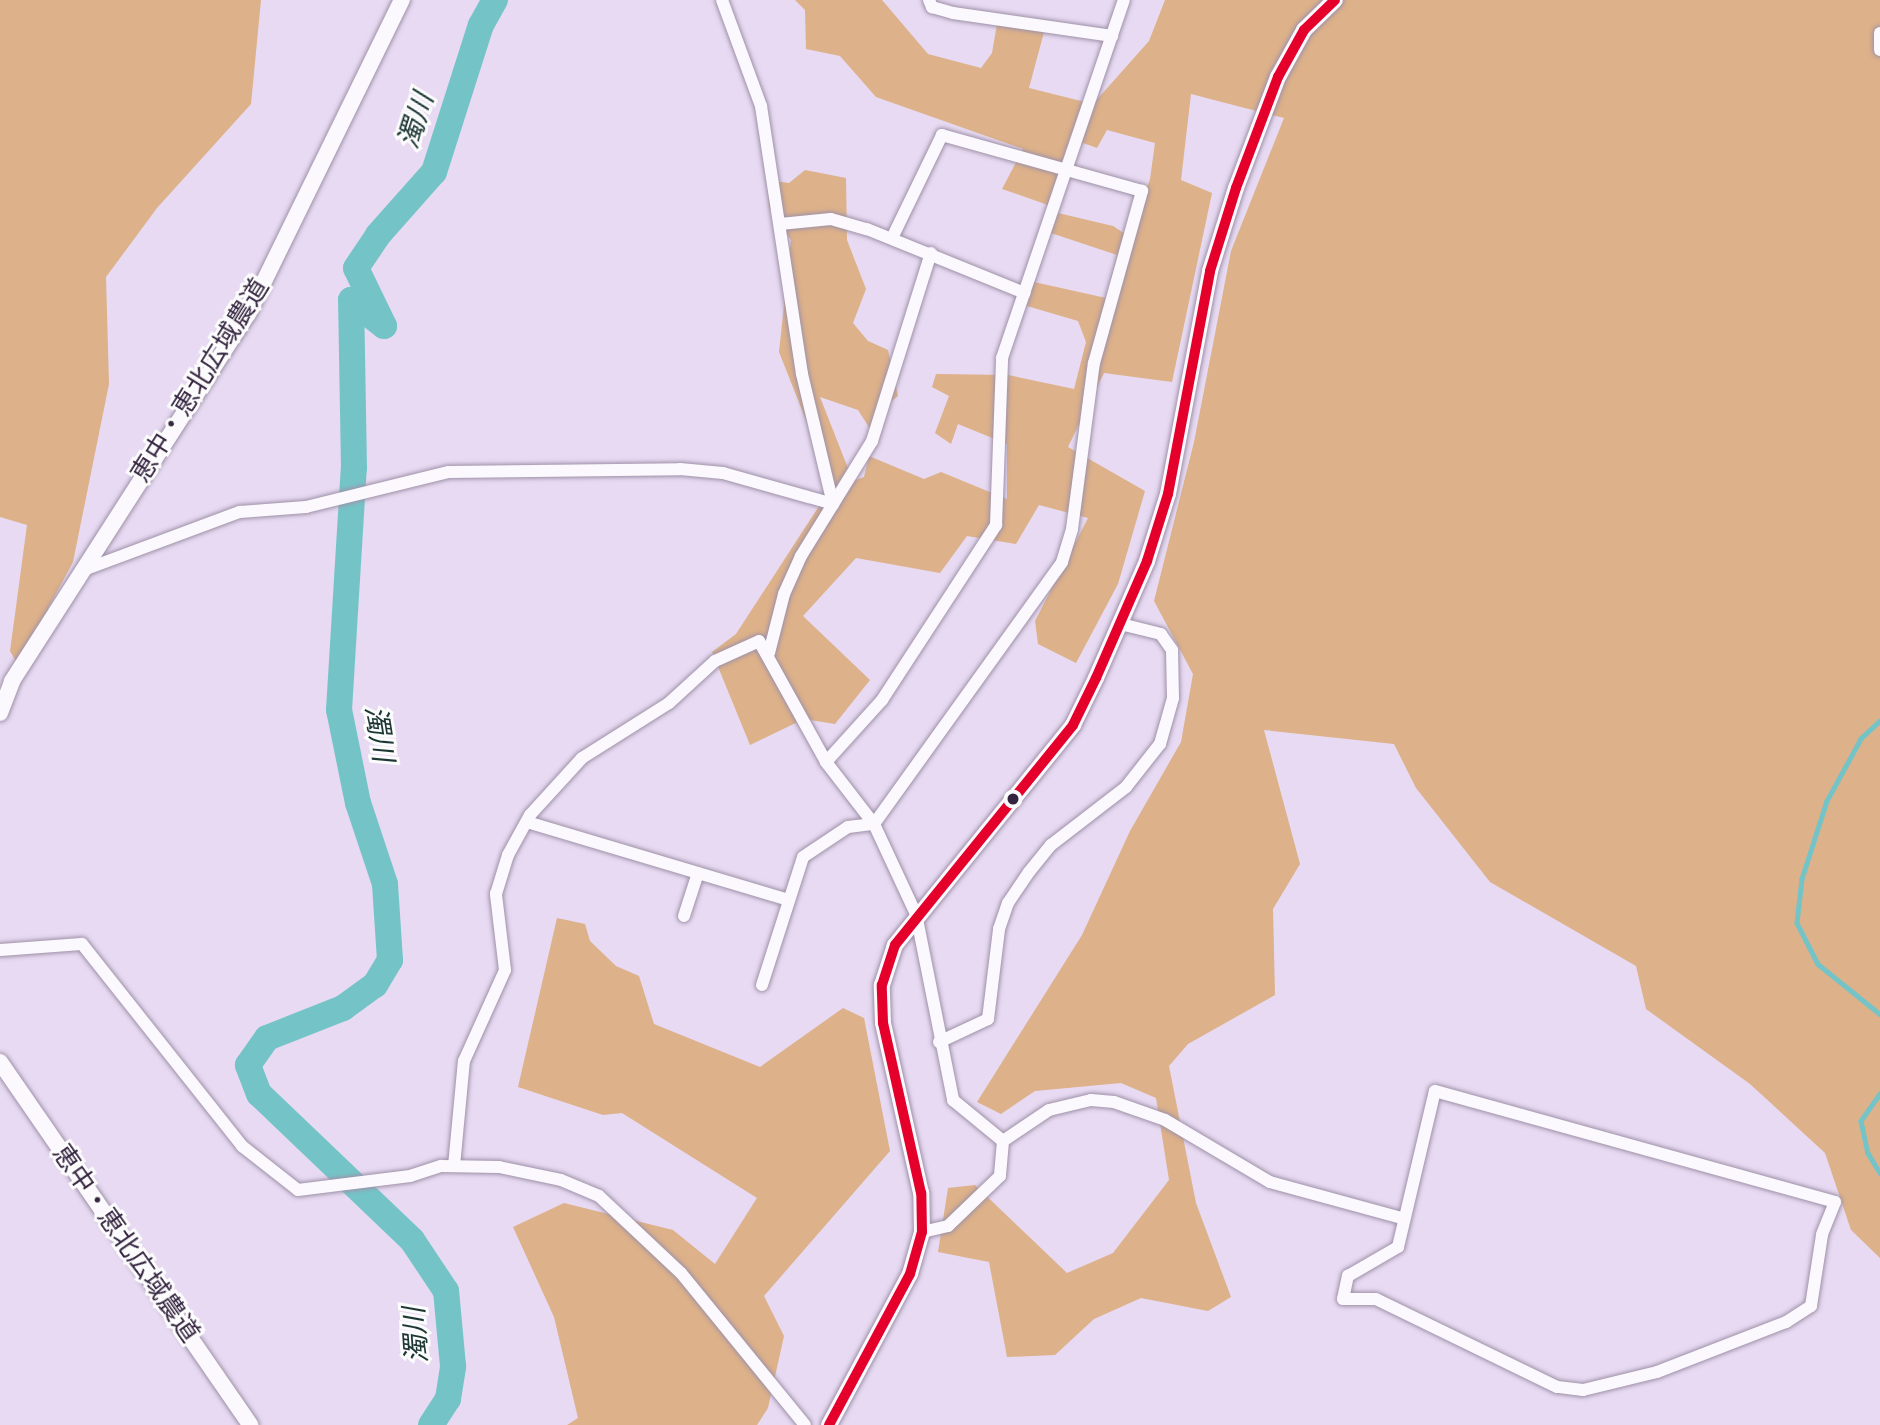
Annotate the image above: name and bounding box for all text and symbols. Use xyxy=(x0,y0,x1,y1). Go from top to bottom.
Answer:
water label: 濁川 xyxy=(392,89,442,153)
street label: 恵中・恵北広域農道 xyxy=(126,274,276,488)
water label: 濁川 xyxy=(357,704,399,764)
unlabelled marker xyxy=(1006,792,1020,806)
street label: 恵中・恵北広域農道 xyxy=(45,1139,205,1349)
water label: 濁川 xyxy=(398,1306,436,1364)

